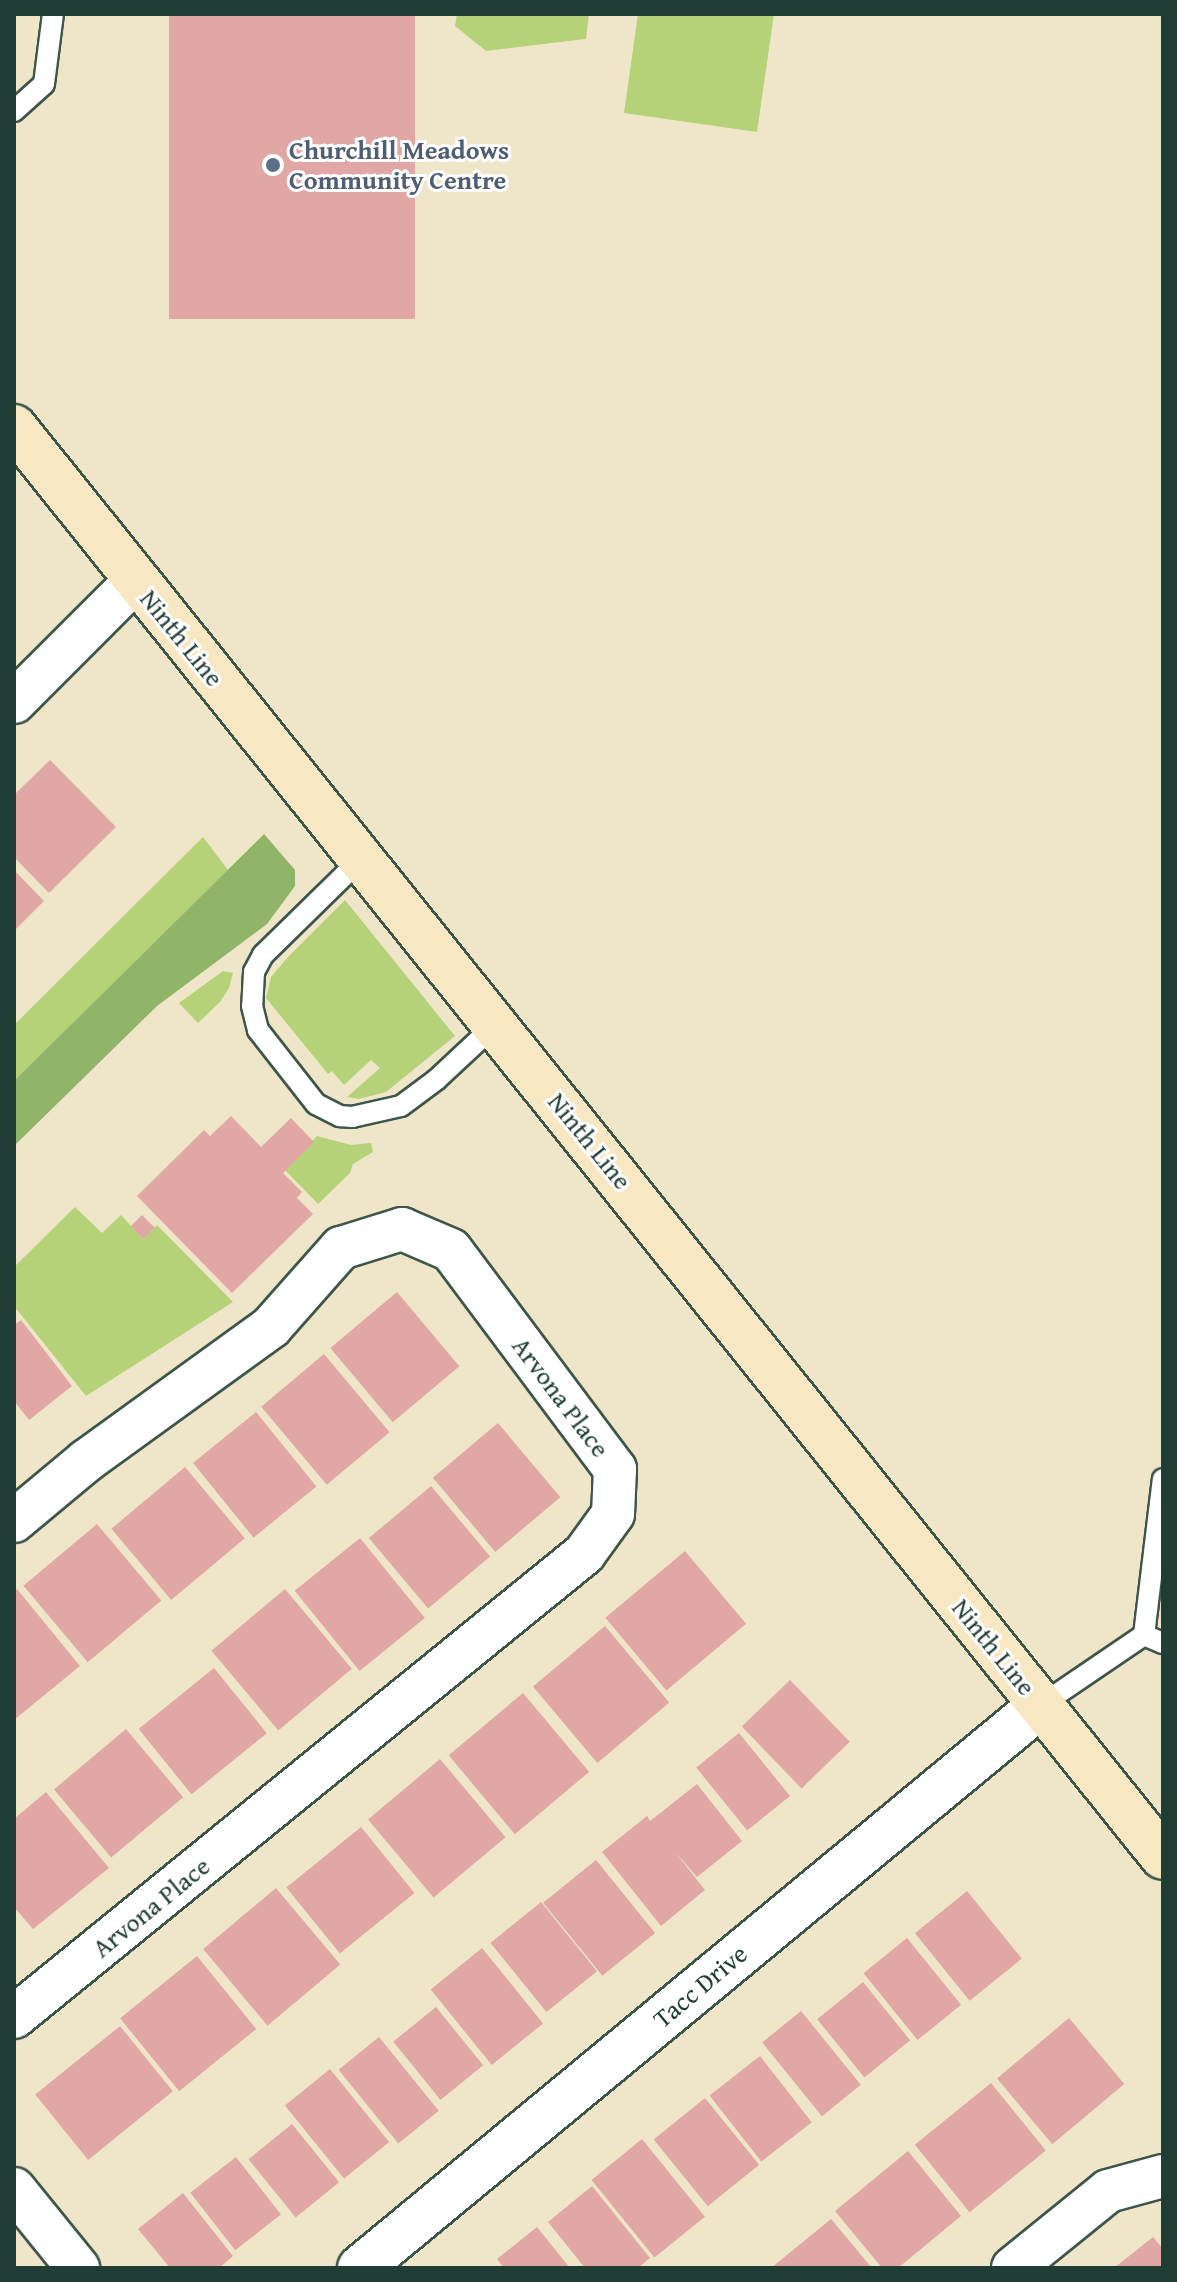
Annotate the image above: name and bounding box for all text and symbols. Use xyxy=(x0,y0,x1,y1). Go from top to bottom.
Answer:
place label: Churchill Meadows Community Centre xyxy=(289,134,509,196)
marker: Churchill Meadows Community Centre xyxy=(264,156,282,174)
street label: Ninth Line xyxy=(134,583,230,693)
street label: Ninth Line xyxy=(542,1086,638,1196)
street label: Arvona Place xyxy=(506,1331,616,1463)
street label: Ninth Line xyxy=(946,1592,1042,1702)
street label: Arvona Place xyxy=(86,1850,216,1964)
street label: Tacc Drive xyxy=(647,1938,753,2034)

